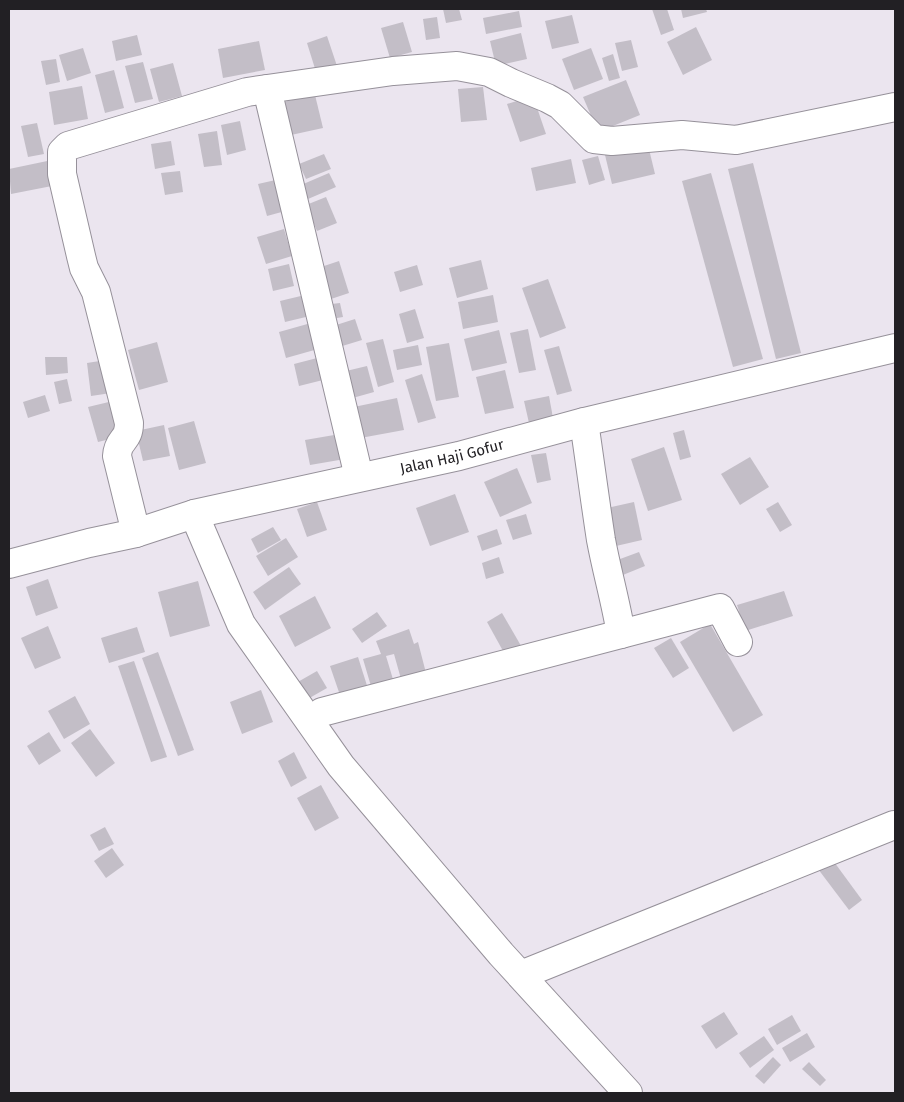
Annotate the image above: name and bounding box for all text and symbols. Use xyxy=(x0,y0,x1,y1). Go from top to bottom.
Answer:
street label: Jalan Haji Gofur xyxy=(398,435,506,478)

